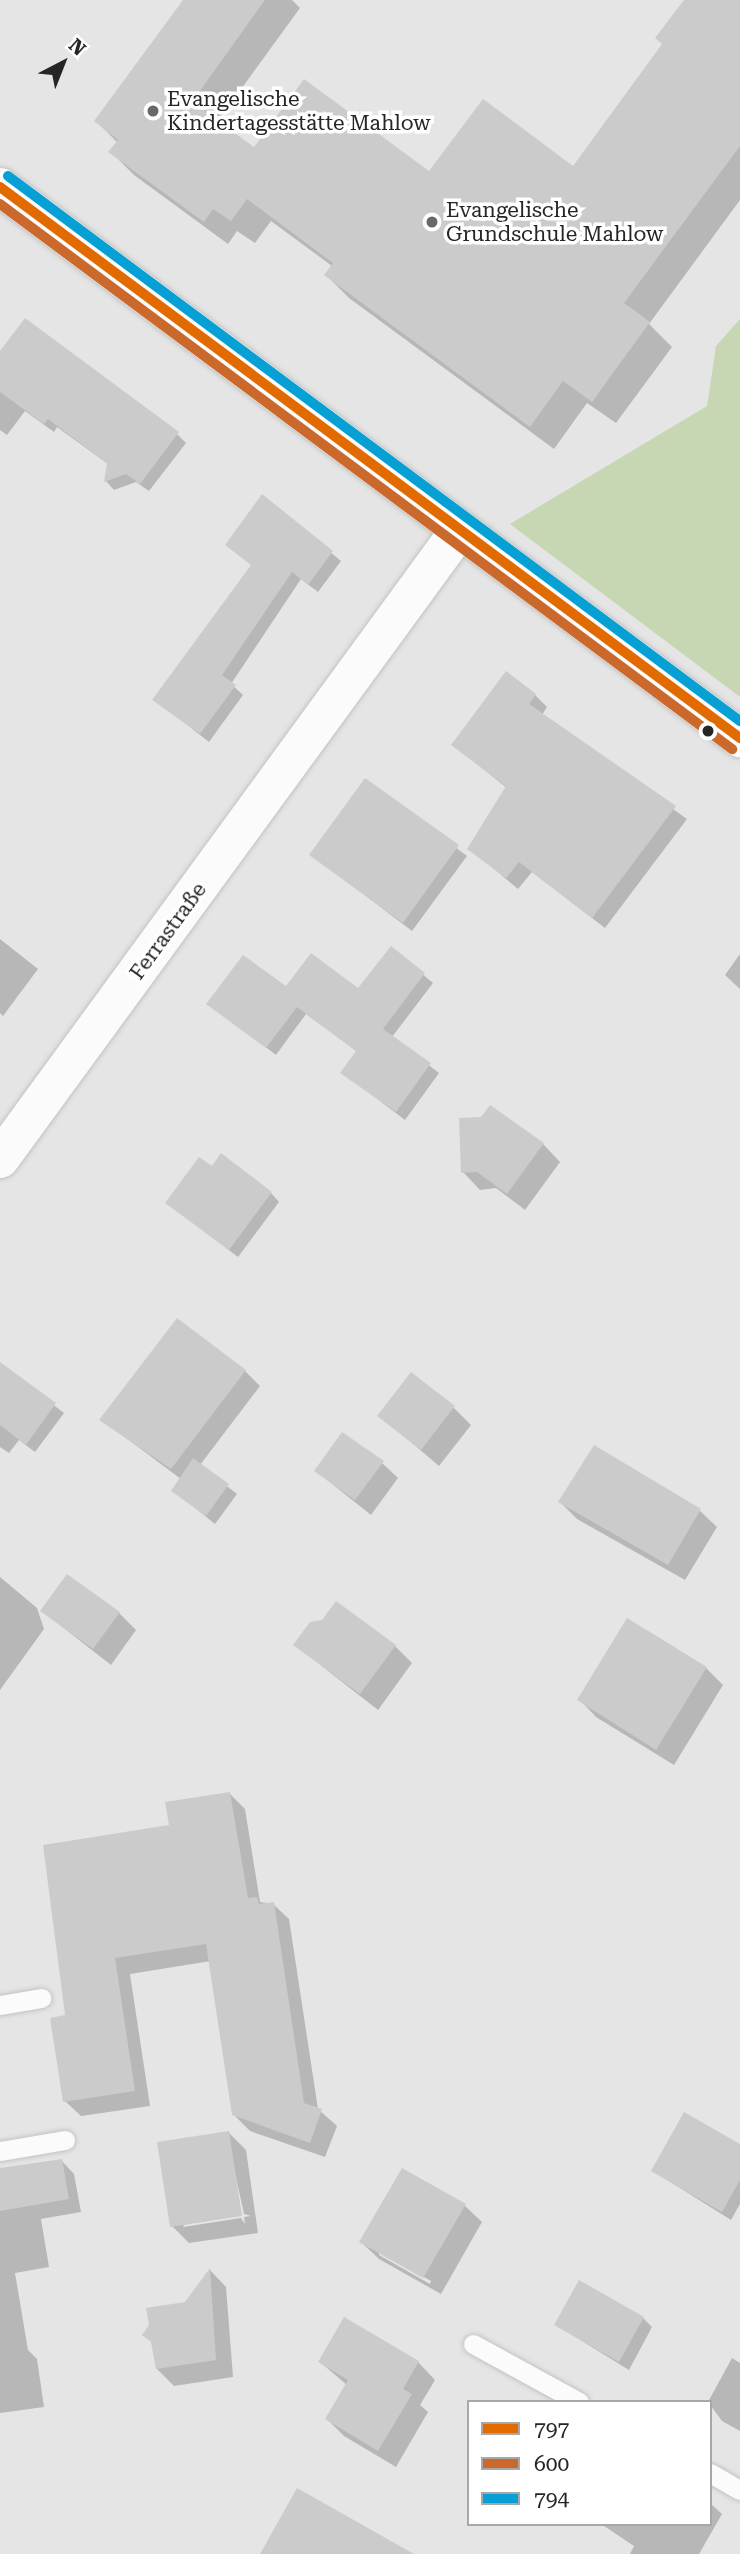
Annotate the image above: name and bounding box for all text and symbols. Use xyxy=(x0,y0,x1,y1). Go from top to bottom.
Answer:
north arrow xyxy=(28,28,98,98)
text: N xyxy=(64,34,91,60)
place label: Evangelische Kindertagesstätte Mahlow xyxy=(167,86,431,136)
marker: Evangelische Kindertagesstätte Mahlow xyxy=(145,103,161,119)
place label: Evangelische Grundschule Mahlow xyxy=(446,197,663,247)
marker: Evangelische Grundschule Mahlow xyxy=(424,214,440,230)
unlabelled marker xyxy=(701,724,715,738)
street label: Ferrastraße xyxy=(124,878,212,984)
legend xyxy=(467,2400,712,2526)
text: 797 xyxy=(534,2417,569,2441)
text: 600 xyxy=(534,2452,569,2476)
text: 794 xyxy=(534,2487,569,2511)

